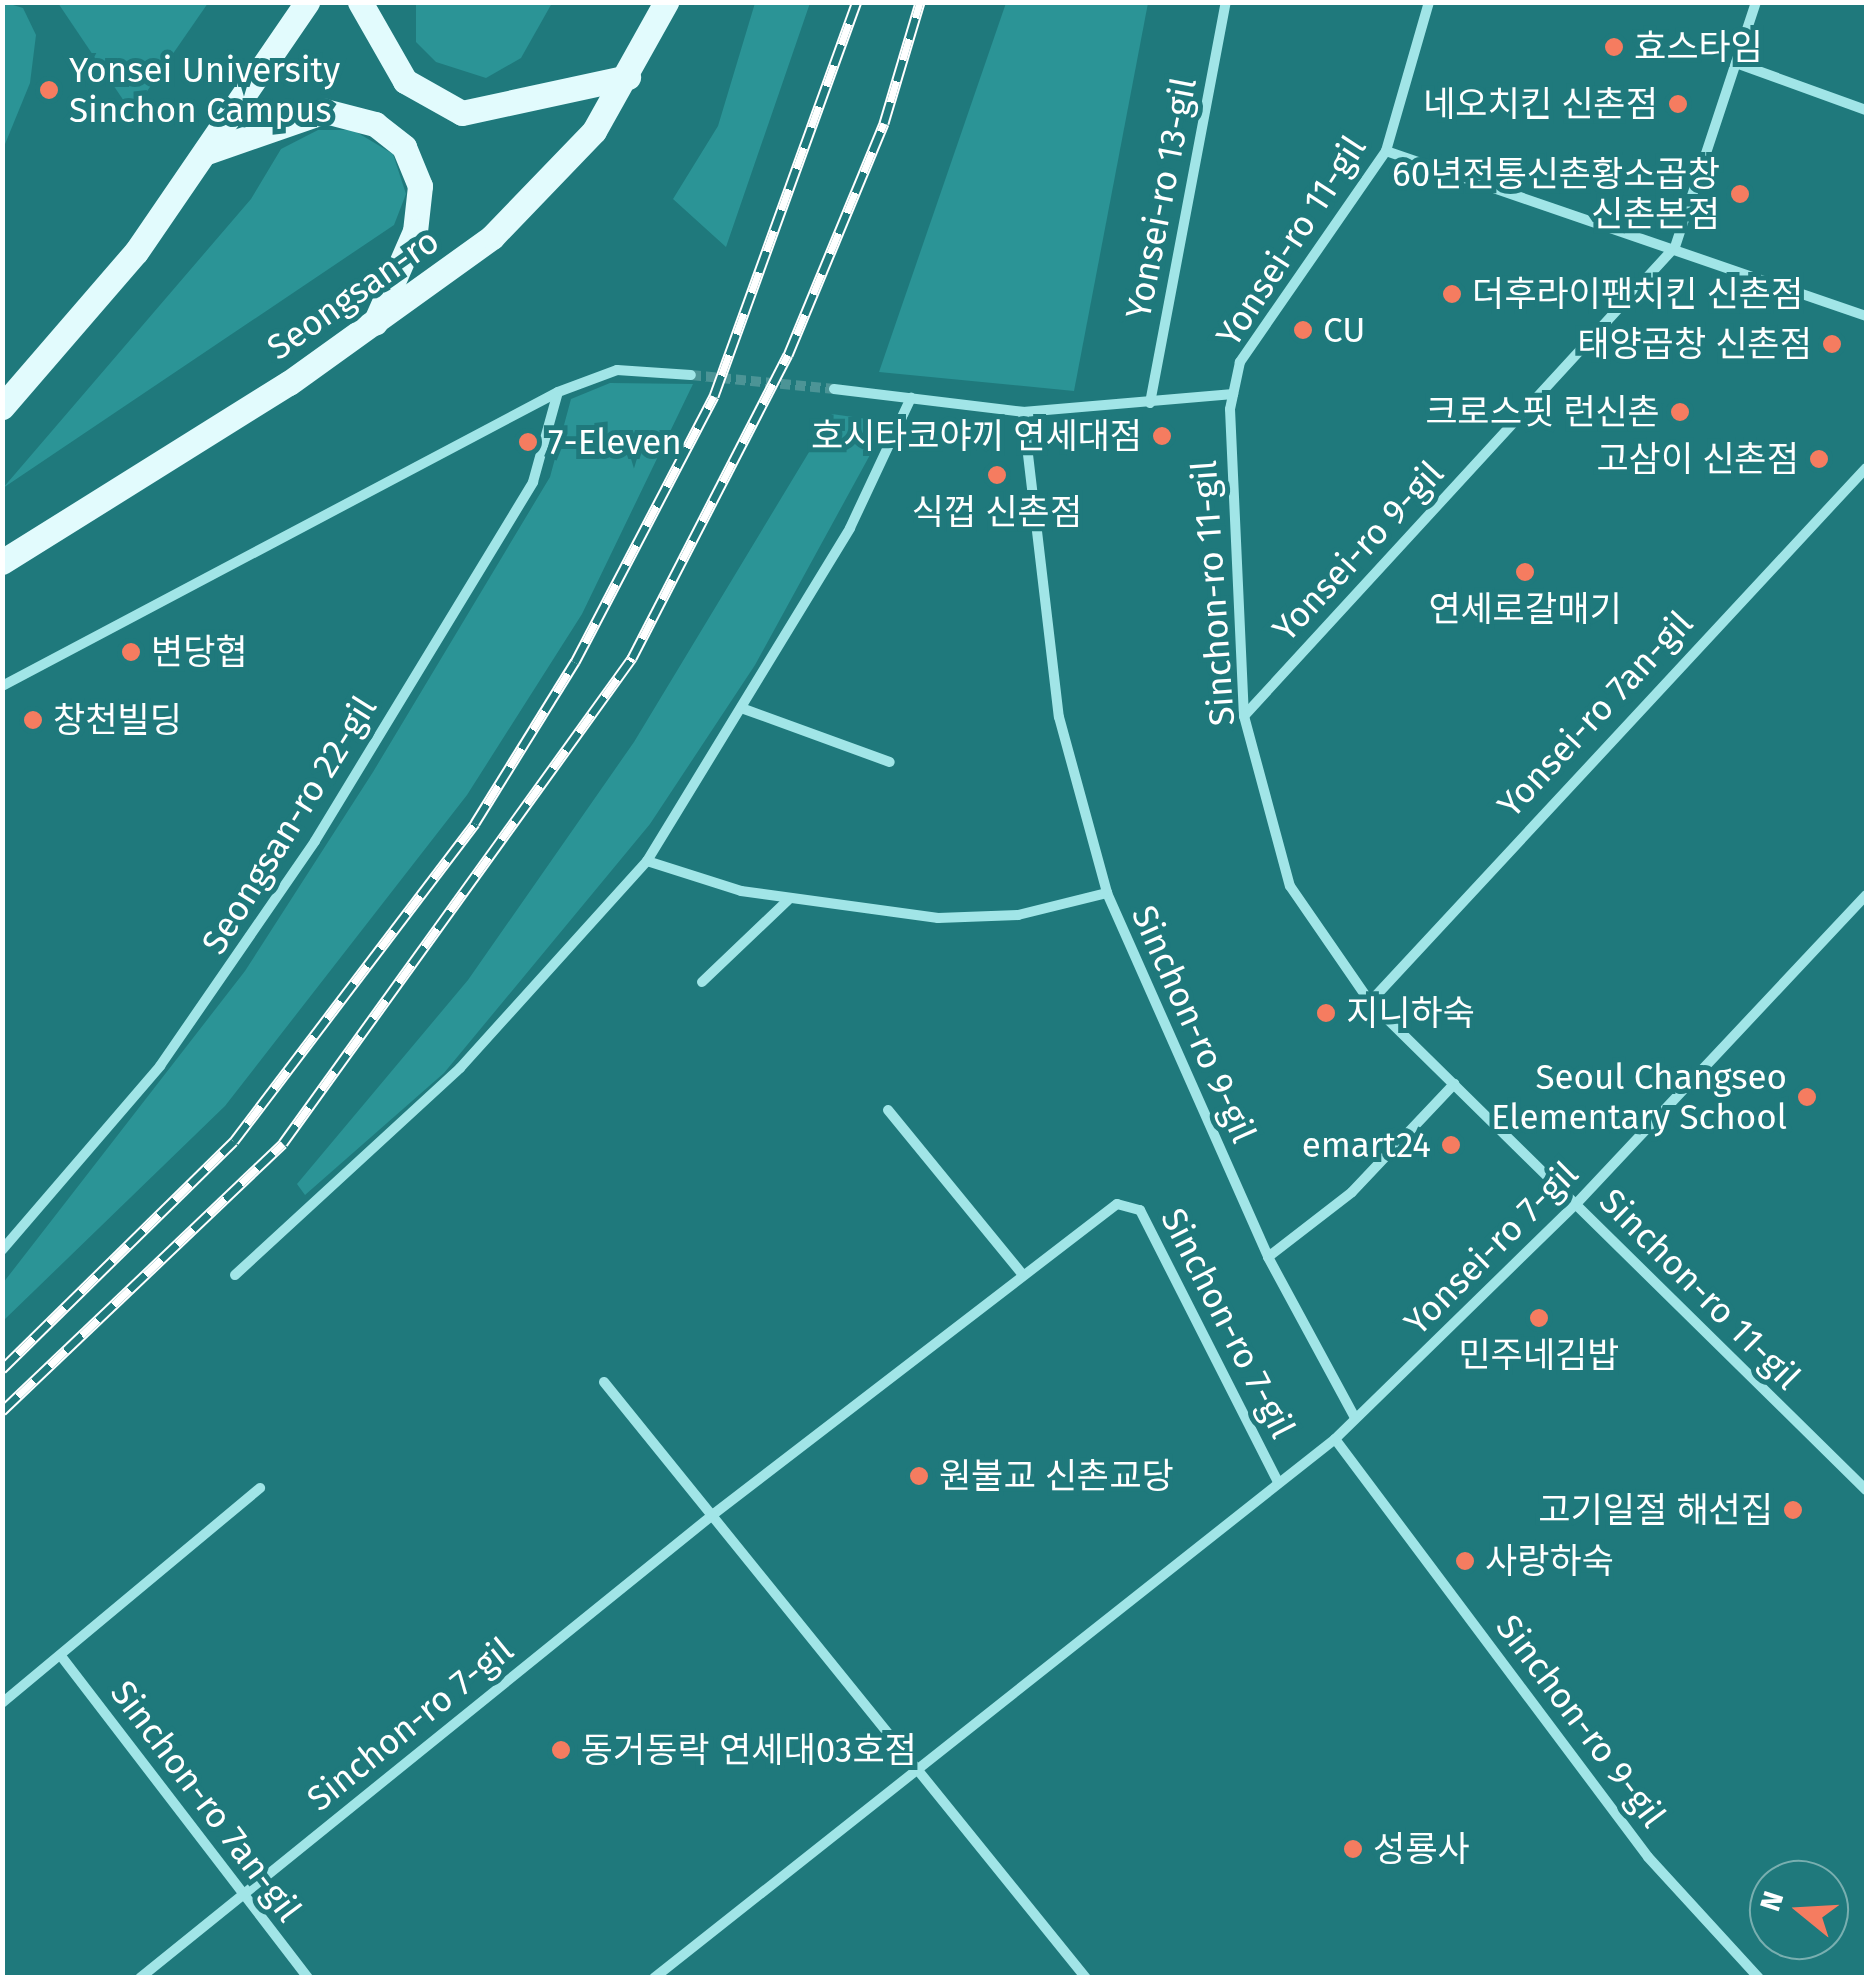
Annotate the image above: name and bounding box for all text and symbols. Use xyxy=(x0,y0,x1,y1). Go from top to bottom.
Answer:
place label: 효스타임 xyxy=(1634,26,1763,68)
marker: 효스타임 xyxy=(1603,36,1625,58)
place label: Yonsei University Sinchon Campus xyxy=(69,49,340,131)
street label: Yonsei-ro 13-gil xyxy=(1117,74,1205,322)
marker: Yonsei University Sinchon Campus xyxy=(38,79,60,101)
place label: 네오치킨 신촌점 xyxy=(1423,83,1658,125)
marker: 네오치킨 신촌점 xyxy=(1667,93,1689,115)
street label: Yonsei-ro 11-gil xyxy=(1207,128,1375,354)
place label: 60년전통신촌황소곱창 신촌본점 xyxy=(1392,153,1720,235)
marker: 60년전통신촌황소곱창 신촌본점 xyxy=(1729,183,1751,205)
street label: Seongsan-ro xyxy=(259,220,447,368)
place label: 더후라이팬치킨 신촌점 xyxy=(1472,273,1803,315)
marker: 더후라이팬치킨 신촌점 xyxy=(1441,283,1463,305)
place label: CU xyxy=(1323,309,1365,351)
marker: CU xyxy=(1292,319,1314,341)
place label: 태양곱창 신촌점 xyxy=(1577,323,1812,365)
marker: 태양곱창 신촌점 xyxy=(1821,333,1843,355)
place label: 크로스핏 런신촌 xyxy=(1425,391,1660,433)
marker: 크로스핏 런신촌 xyxy=(1669,401,1691,423)
place label: 호시타코야끼 연세대점 xyxy=(811,415,1142,457)
place label: 7-Eleven xyxy=(548,421,682,463)
marker: 호시타코야끼 연세대점 xyxy=(1151,425,1173,447)
marker: 7-Eleven xyxy=(517,431,539,453)
place label: 고삼이 신촌점 xyxy=(1597,438,1799,480)
marker: 고삼이 신촌점 xyxy=(1808,448,1830,470)
street label: Yonsei-ro 9-gil xyxy=(1264,452,1452,650)
street label: Sinchon-ro 11-gil xyxy=(1183,459,1243,727)
marker: 식껍 신촌점 xyxy=(986,464,1008,486)
place label: 식껍 신촌점 xyxy=(912,491,1082,533)
marker: 연세로갈매기 xyxy=(1514,561,1536,583)
place label: 연세로갈매기 xyxy=(1428,588,1622,630)
street label: Yonsei-ro 7an-gil xyxy=(1489,602,1701,826)
place label: 변당협 xyxy=(151,631,248,673)
marker: 변당협 xyxy=(120,641,142,663)
street label: Seongsan-ro 22-gil xyxy=(193,688,385,962)
place label: 창천빌딩 xyxy=(53,699,182,741)
marker: 창천빌딩 xyxy=(22,709,44,731)
street label: Sinchon-ro 9-gil xyxy=(1123,899,1265,1149)
place label: 지니하숙 xyxy=(1346,992,1475,1034)
marker: 지니하숙 xyxy=(1315,1002,1337,1024)
place label: Seoul Changseo Elementary School xyxy=(1491,1056,1787,1138)
marker: Seoul Changseo Elementary School xyxy=(1796,1086,1818,1108)
place label: emart24 xyxy=(1302,1124,1431,1166)
marker: emart24 xyxy=(1440,1134,1462,1156)
street label: Yonsei-ro 7-gil xyxy=(1396,1153,1586,1343)
street label: Sinchon-ro 11-gil xyxy=(1591,1180,1809,1398)
street label: Sinchon-ro 7-gil xyxy=(1152,1201,1304,1445)
marker: 민주네김밥 xyxy=(1528,1307,1550,1329)
place label: 민주네김밥 xyxy=(1459,1334,1619,1376)
place label: 원불교 신촌교당 xyxy=(939,1455,1174,1497)
marker: 원불교 신촌교당 xyxy=(908,1465,930,1487)
place label: 고기일절 해선집 xyxy=(1538,1489,1773,1531)
marker: 고기일절 해선집 xyxy=(1782,1499,1804,1521)
place label: 사랑하숙 xyxy=(1485,1540,1614,1582)
marker: 사랑하숙 xyxy=(1454,1550,1476,1572)
street label: Sinchon-ro 9-gil xyxy=(1488,1607,1674,1835)
street label: Sinchon-ro 7-gil xyxy=(299,1628,521,1820)
street label: Sinchon-ro 7an-gil xyxy=(102,1672,310,1930)
place label: 동거동락 연세대03호점 xyxy=(581,1729,917,1771)
marker: 동거동락 연세대03호점 xyxy=(550,1739,572,1761)
place label: 성룡사 xyxy=(1373,1828,1470,1870)
marker: 성룡사 xyxy=(1342,1838,1364,1860)
north arrow xyxy=(1749,1860,1849,1960)
text: N xyxy=(1753,1887,1790,1915)

